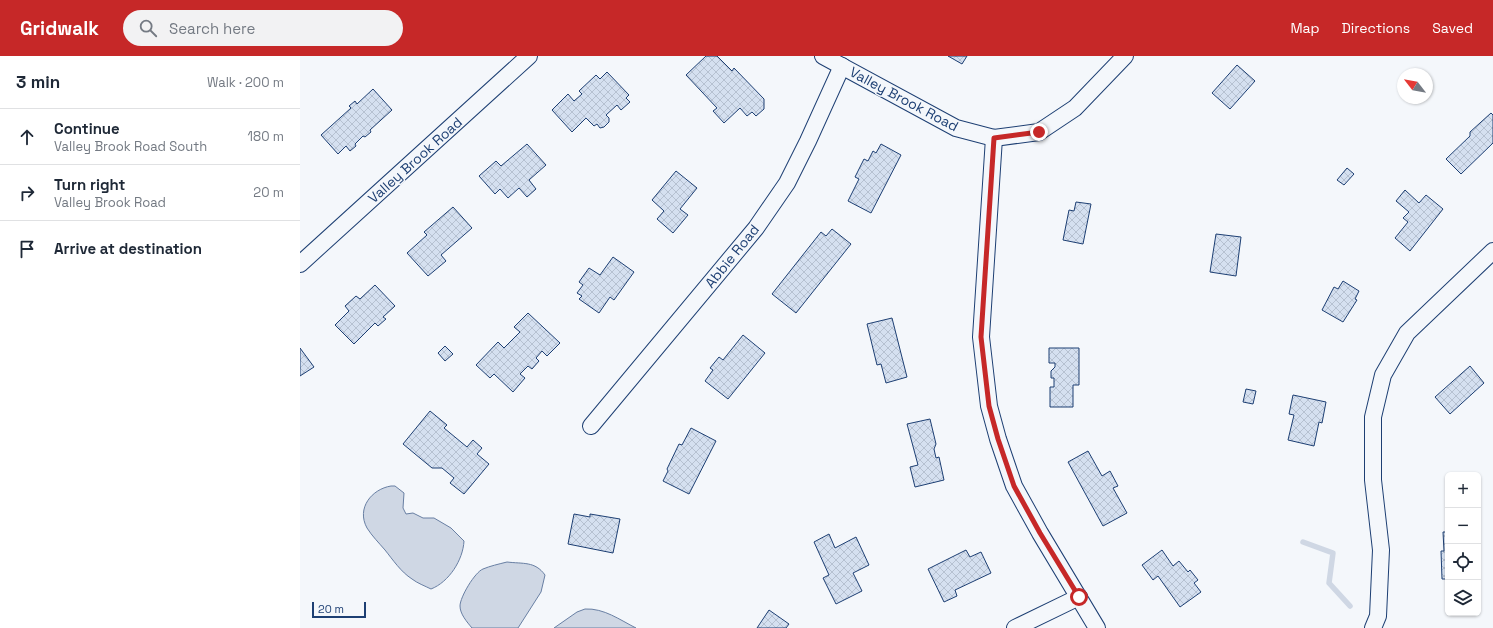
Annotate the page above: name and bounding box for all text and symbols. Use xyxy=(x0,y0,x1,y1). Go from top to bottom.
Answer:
search box xyxy=(123,10,403,46)
text: Gridwalk xyxy=(20,16,99,41)
icon: search xyxy=(137,17,159,39)
text: Search here xyxy=(169,19,255,38)
text: Map xyxy=(1290,19,1320,37)
text: Directions xyxy=(1342,19,1410,37)
text: Saved xyxy=(1432,19,1473,37)
street label: Valley Brook Road xyxy=(847,63,961,135)
north arrow xyxy=(1397,68,1433,104)
text: 3 min xyxy=(16,71,60,93)
text: Walk · 200 m xyxy=(207,74,284,91)
street label: Valley Brook Road xyxy=(364,113,466,207)
text: Continue xyxy=(54,119,120,138)
route end xyxy=(1030,123,1048,141)
icon: ahead xyxy=(16,126,38,148)
text: 180 m xyxy=(248,128,284,145)
text: Valley Brook Road South xyxy=(54,138,207,155)
text: Turn right xyxy=(54,175,125,194)
icon: right xyxy=(16,182,38,204)
text: 20 m xyxy=(253,184,284,201)
text: Valley Brook Road xyxy=(54,194,166,211)
street label: Abbie Road xyxy=(701,221,763,291)
icon: arrive xyxy=(16,238,38,260)
text: Arrive at destination xyxy=(54,239,202,258)
map controls xyxy=(1445,472,1481,616)
button: + xyxy=(1445,472,1481,508)
button: − xyxy=(1445,508,1481,544)
button: locate xyxy=(1445,544,1481,580)
button: layers xyxy=(1445,580,1481,616)
route start xyxy=(1070,588,1088,606)
scale bar xyxy=(312,600,366,619)
text: 20 m xyxy=(318,602,344,616)

